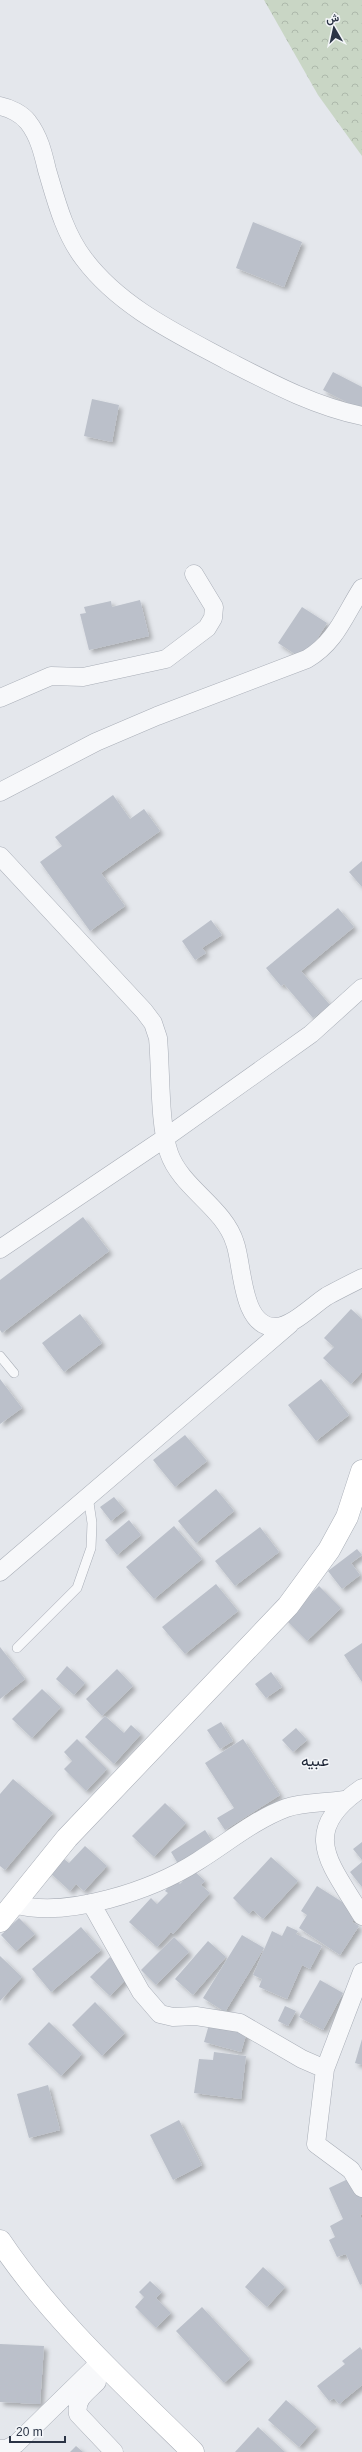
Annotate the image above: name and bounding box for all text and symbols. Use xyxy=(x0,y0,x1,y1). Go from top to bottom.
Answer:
north arrow xyxy=(314,8,354,48)
text: ش xyxy=(325,11,340,26)
district label: عبيه xyxy=(301,1752,329,1770)
scale bar xyxy=(10,2418,65,2444)
text: 20 m xyxy=(16,2425,43,2439)

